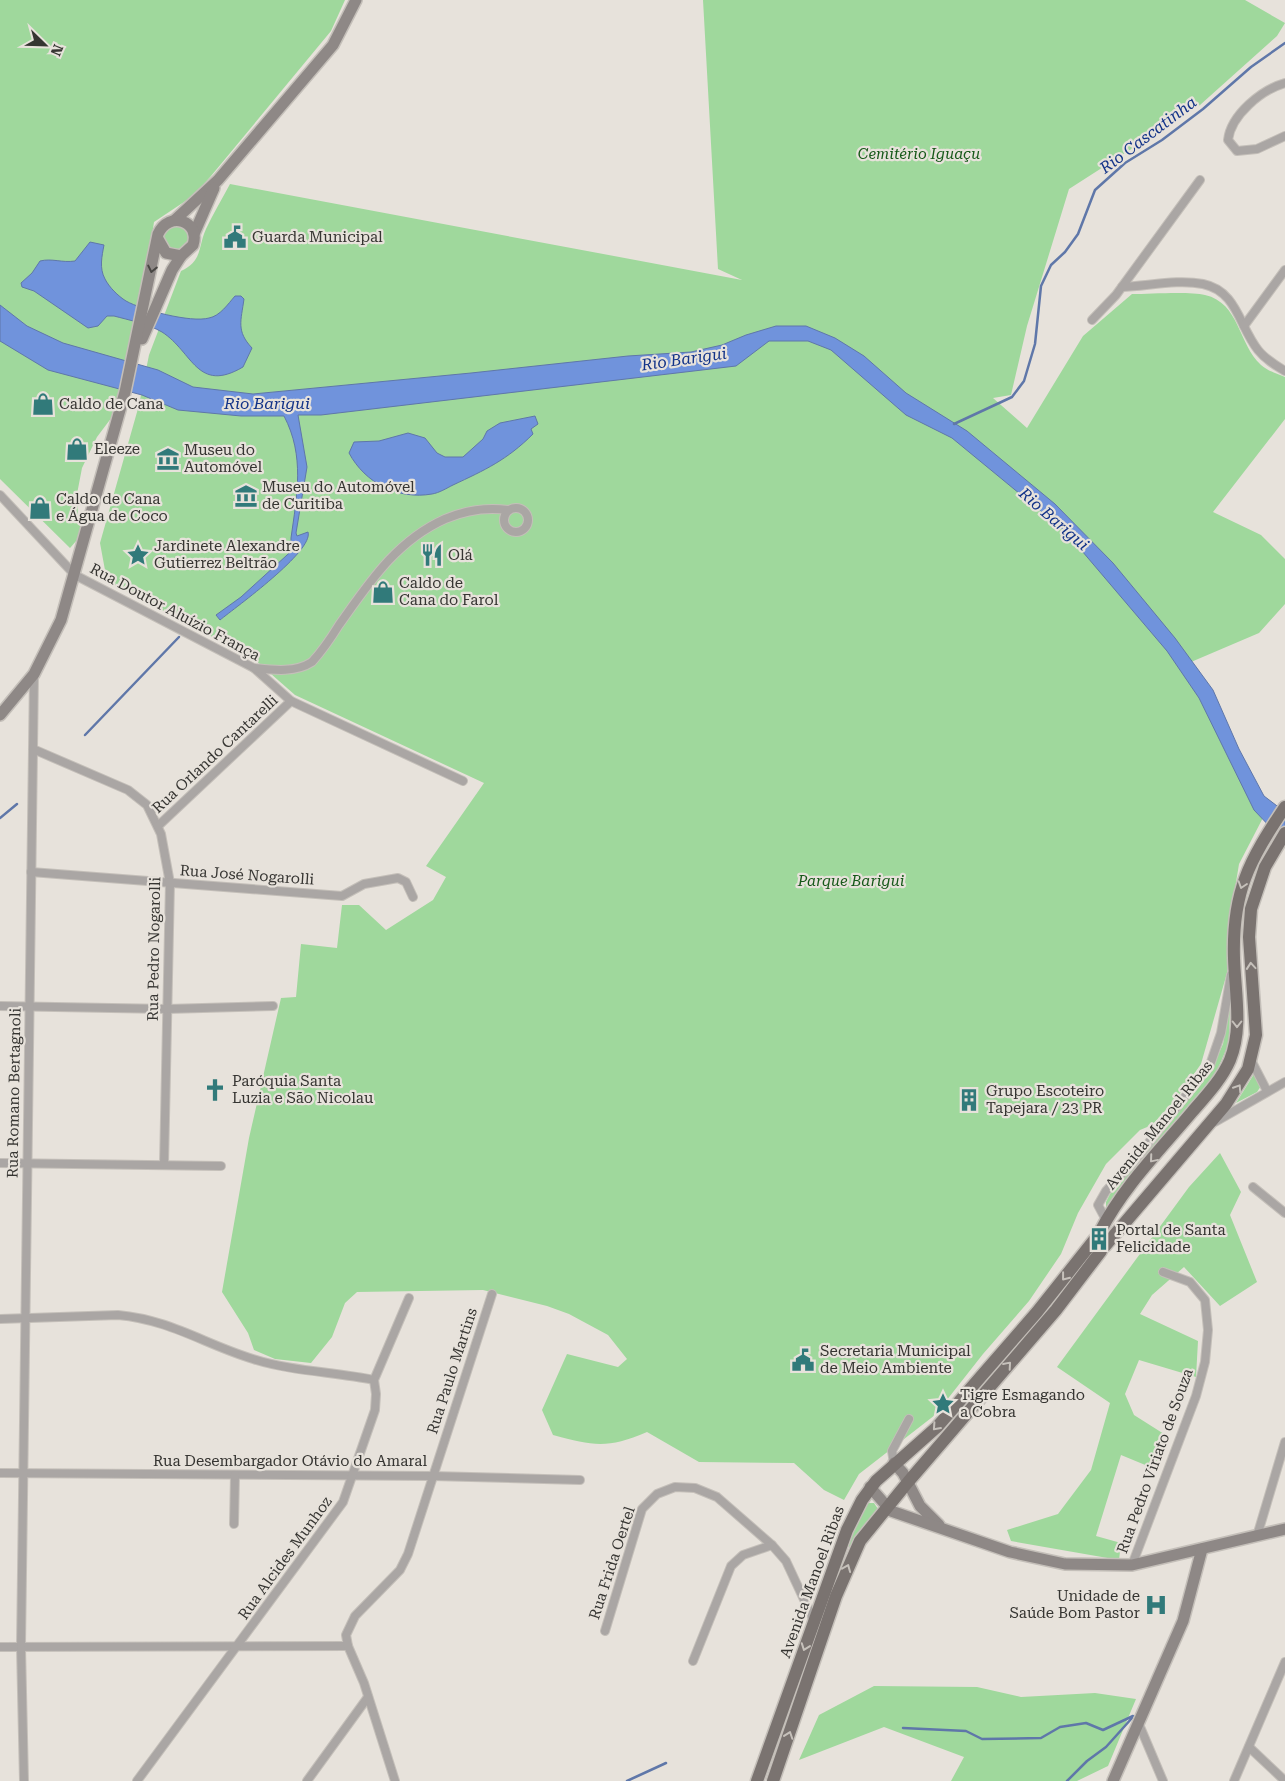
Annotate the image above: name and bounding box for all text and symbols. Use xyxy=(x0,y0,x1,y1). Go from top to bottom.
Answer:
north arrow xyxy=(20,20,70,70)
text: N xyxy=(47,42,66,58)
water label: Rio Cascatinha xyxy=(1095,92,1200,178)
park label: Cemitério Iguaçu xyxy=(858,145,980,163)
public building icon: Guarda Municipal xyxy=(222,224,248,250)
place label: Guarda Municipal xyxy=(252,228,383,246)
one-way arrow xyxy=(147,264,158,273)
water label: Rio Barigui xyxy=(639,344,728,375)
shop icon: Caldo de Cana xyxy=(30,391,56,417)
water label: Rio Barigui xyxy=(223,394,310,413)
place label: Caldo de Cana xyxy=(59,395,163,413)
shop icon: Eleeze xyxy=(64,436,90,462)
place label: Eleeze xyxy=(94,440,140,458)
place label: Museu do Automóvel xyxy=(184,441,262,476)
museum icon: Museu do Automóvel xyxy=(155,446,181,472)
place label: Museu do Automóvel de Curitiba xyxy=(262,478,415,513)
museum icon: Museu do Automóvel de Curitiba xyxy=(233,483,259,509)
water label: Rio Barigui xyxy=(1015,483,1093,554)
place label: Caldo de Cana e Água de Coco xyxy=(56,490,168,525)
shop icon: Caldo de Cana e Água de Coco xyxy=(27,495,53,521)
place label: Jardinete Alexandre Gutierrez Beltrão xyxy=(154,537,300,572)
place icon: Jardinete Alexandre Gutierrez Beltrão xyxy=(125,542,151,568)
restaurant icon: Olá xyxy=(419,542,445,568)
place label: Olá xyxy=(448,546,473,564)
street label: Rua Doutor Aluízio França xyxy=(87,560,263,664)
place label: Caldo de Cana do Farol xyxy=(399,574,499,609)
shop icon: Caldo de Cana do Farol xyxy=(370,579,396,605)
street label: Rua Orlando Cantarelli xyxy=(149,691,282,817)
street label: Rua José Nogarolli xyxy=(179,861,315,889)
park label: Parque Barigui xyxy=(797,872,905,890)
street label: Rua Pedro Nogarolli xyxy=(144,876,164,1021)
one-way arrow xyxy=(1238,881,1248,889)
one-way arrow xyxy=(1246,961,1257,969)
street label: Rua Romano Bertagnoli xyxy=(4,1007,24,1178)
one-way arrow xyxy=(1232,1021,1242,1029)
street label: Avenida Manoel Ribas xyxy=(1102,1057,1216,1193)
place label: Paróquia Santa Luzia e São Nicolau xyxy=(232,1072,374,1107)
church icon: Paróquia Santa Luzia e São Nicolau xyxy=(202,1077,228,1103)
place label: Grupo Escoteiro Tapejara / 23 PR xyxy=(986,1082,1104,1117)
one-way arrow xyxy=(1231,1084,1241,1093)
building icon: Grupo Escoteiro Tapejara / 23 PR xyxy=(956,1087,982,1113)
one-way arrow xyxy=(1150,1153,1158,1162)
place label: Portal de Santa Felicidade xyxy=(1116,1221,1226,1256)
building icon: Portal de Santa Felicidade xyxy=(1086,1226,1112,1252)
one-way arrow xyxy=(1062,1271,1070,1280)
street label: Rua Paulo Martins xyxy=(423,1306,481,1436)
place label: Secretaria Municipal de Meio Ambiente xyxy=(820,1342,971,1377)
public building icon: Secretaria Municipal de Meio Ambiente xyxy=(790,1347,816,1373)
one-way arrow xyxy=(1003,1362,1012,1371)
street label: Rua Pedro Viriato de Souza xyxy=(1113,1366,1197,1556)
place label: Tigre Esmagando a Cobra xyxy=(960,1386,1085,1421)
place icon: Tigre Esmagando a Cobra xyxy=(930,1391,956,1417)
one-way arrow xyxy=(933,1422,942,1431)
street label: Rua Desembargador Otávio do Amaral xyxy=(153,1452,427,1470)
street label: Rua Alcides Munhoz xyxy=(234,1493,336,1623)
street label: Rua Frida Oertel xyxy=(585,1504,639,1622)
street label: Avenida Manoel Ribas xyxy=(776,1504,848,1660)
one-way arrow xyxy=(841,1564,851,1573)
place label: Unidade de Saúde Bom Pastor xyxy=(1009,1587,1140,1622)
hospital icon: Unidade de Saúde Bom Pastor xyxy=(1143,1592,1169,1618)
one-way arrow xyxy=(801,1643,811,1651)
one-way arrow xyxy=(783,1731,793,1740)

